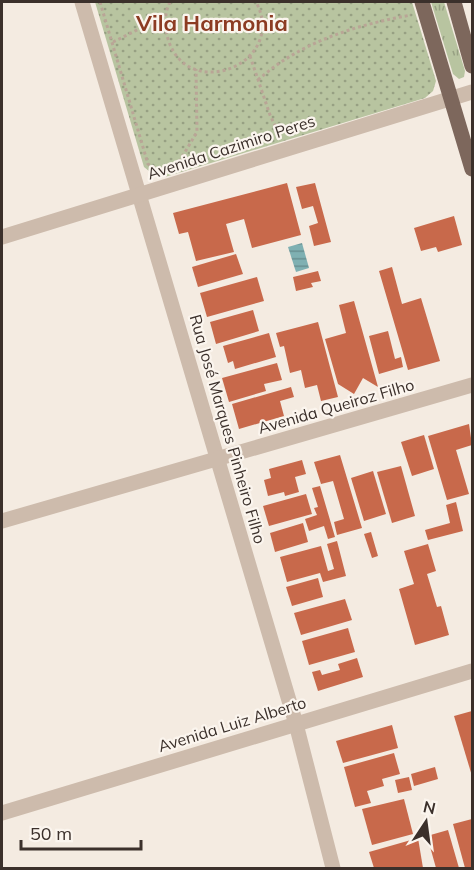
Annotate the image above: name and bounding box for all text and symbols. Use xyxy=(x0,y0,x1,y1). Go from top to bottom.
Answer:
district label: Vila Harmonia xyxy=(135,9,288,37)
street label: Avenida Cazimiro Peres xyxy=(145,110,318,184)
street label: Rua José Marques Pinheiro Filho xyxy=(186,312,270,546)
street label: Avenida Queiroz Filho xyxy=(256,374,416,438)
street label: Avenida Luiz Alberto xyxy=(156,692,308,756)
north arrow xyxy=(396,792,456,852)
text: N xyxy=(421,796,438,818)
scale bar xyxy=(21,813,141,851)
text: 50 m xyxy=(30,822,72,845)

